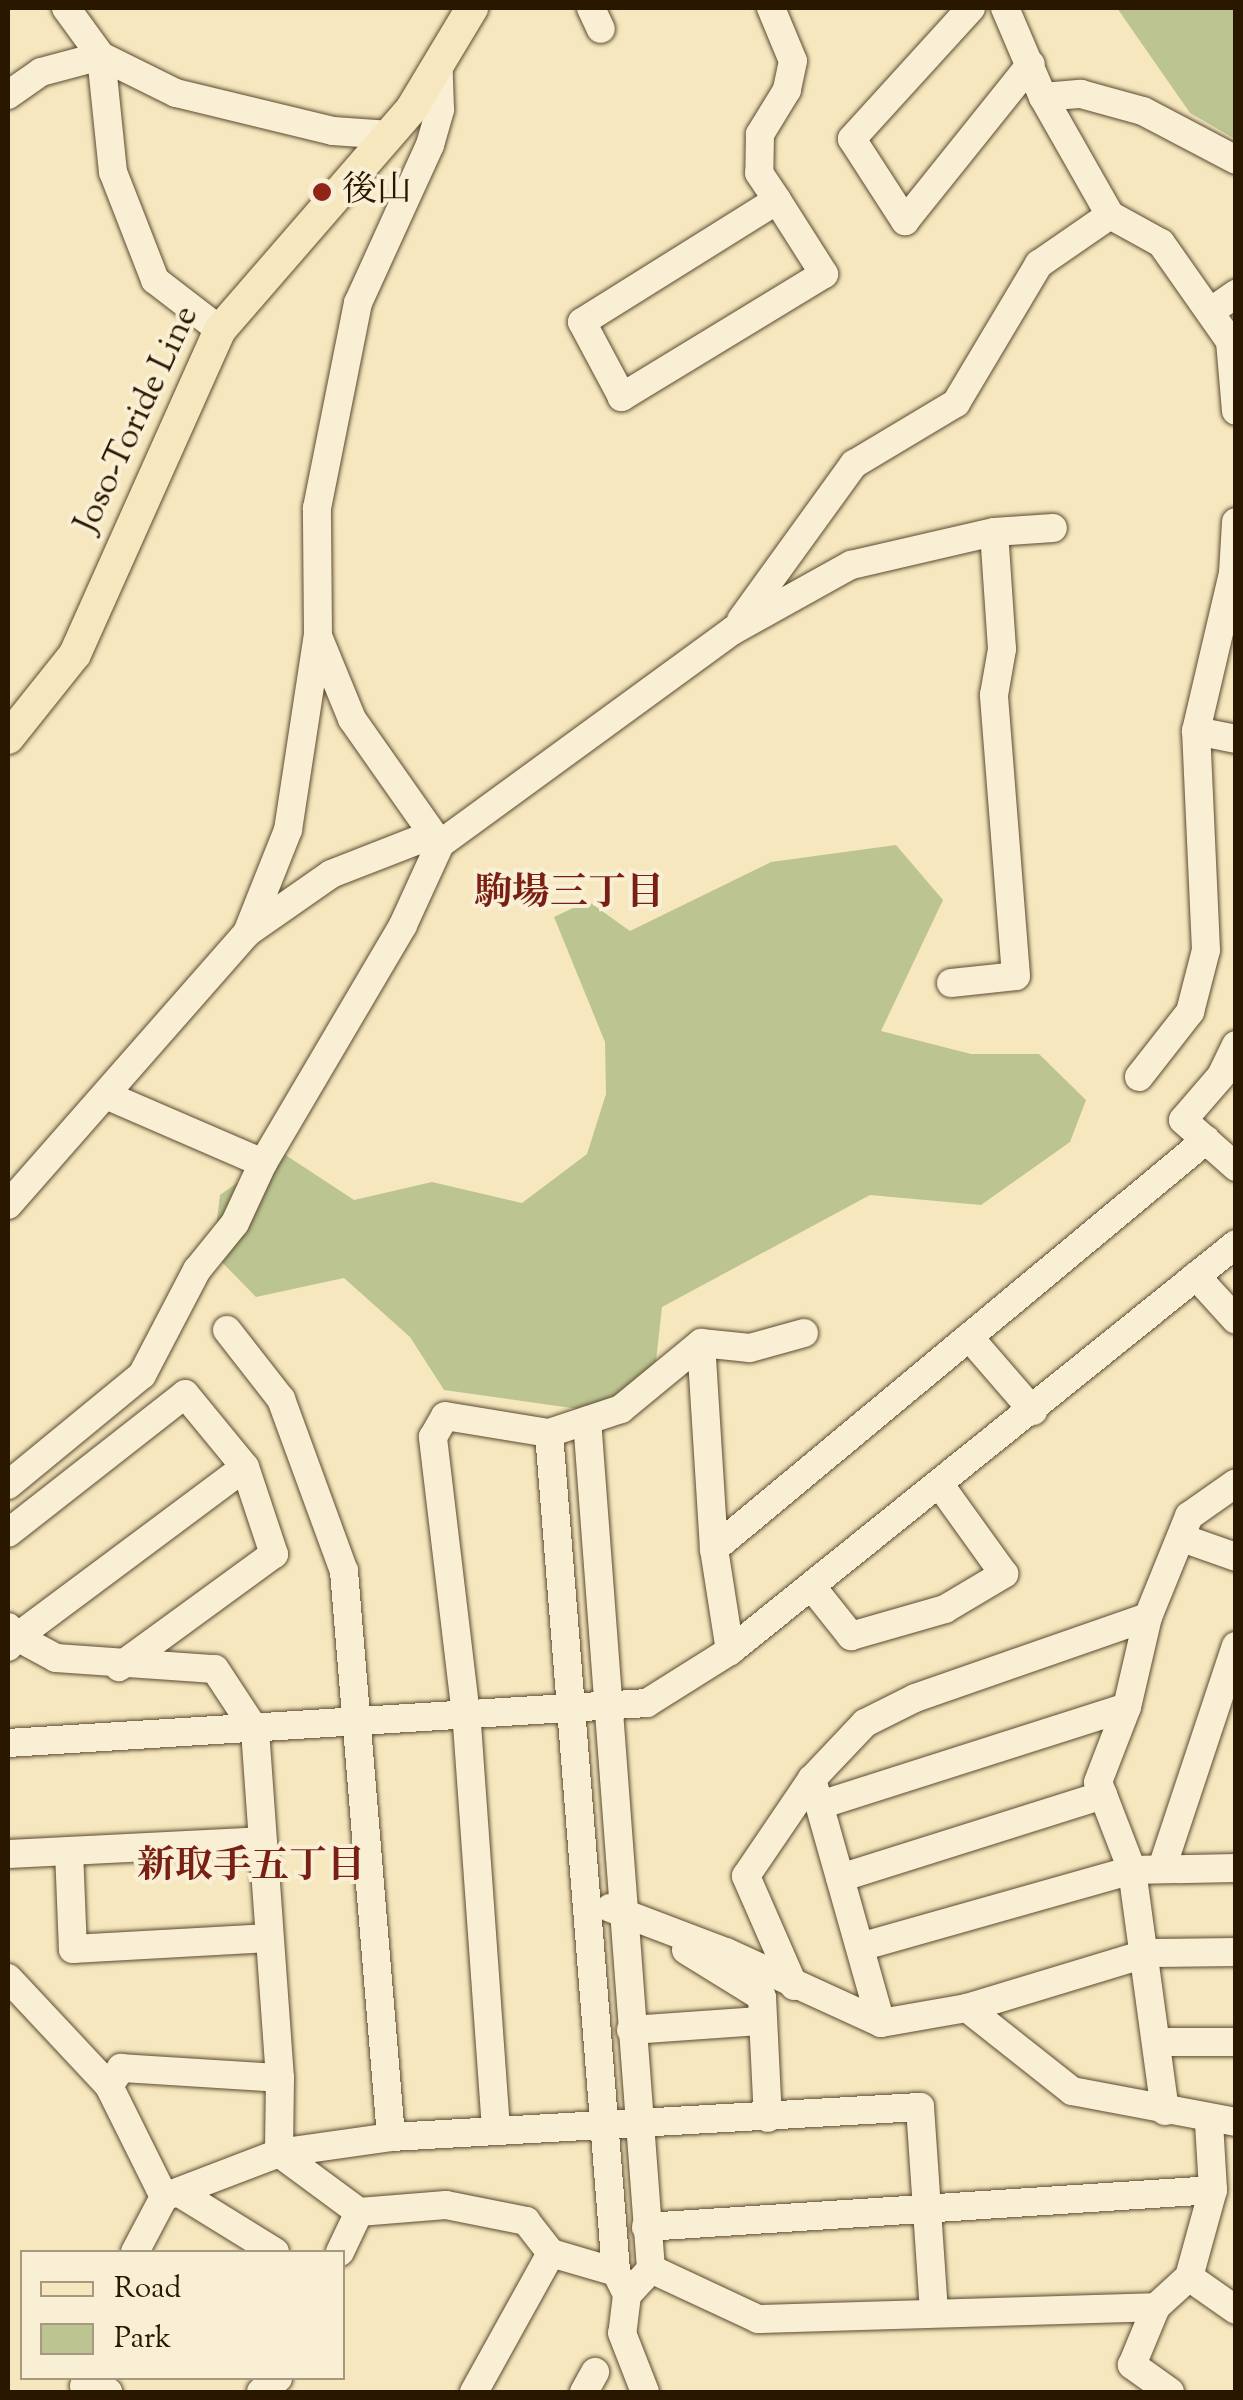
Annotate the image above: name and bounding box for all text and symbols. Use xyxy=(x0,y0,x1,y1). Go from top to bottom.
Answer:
place label: 後山 xyxy=(342,171,412,213)
marker: 後山 xyxy=(311,181,333,203)
street label: Joso-Toride Line xyxy=(67,300,209,540)
district label: 駒場三丁目 xyxy=(474,873,664,919)
district label: 新取手五丁目 xyxy=(137,1846,365,1892)
legend xyxy=(20,2250,345,2380)
text: Road xyxy=(114,2268,181,2311)
text: Park xyxy=(114,2318,171,2361)

